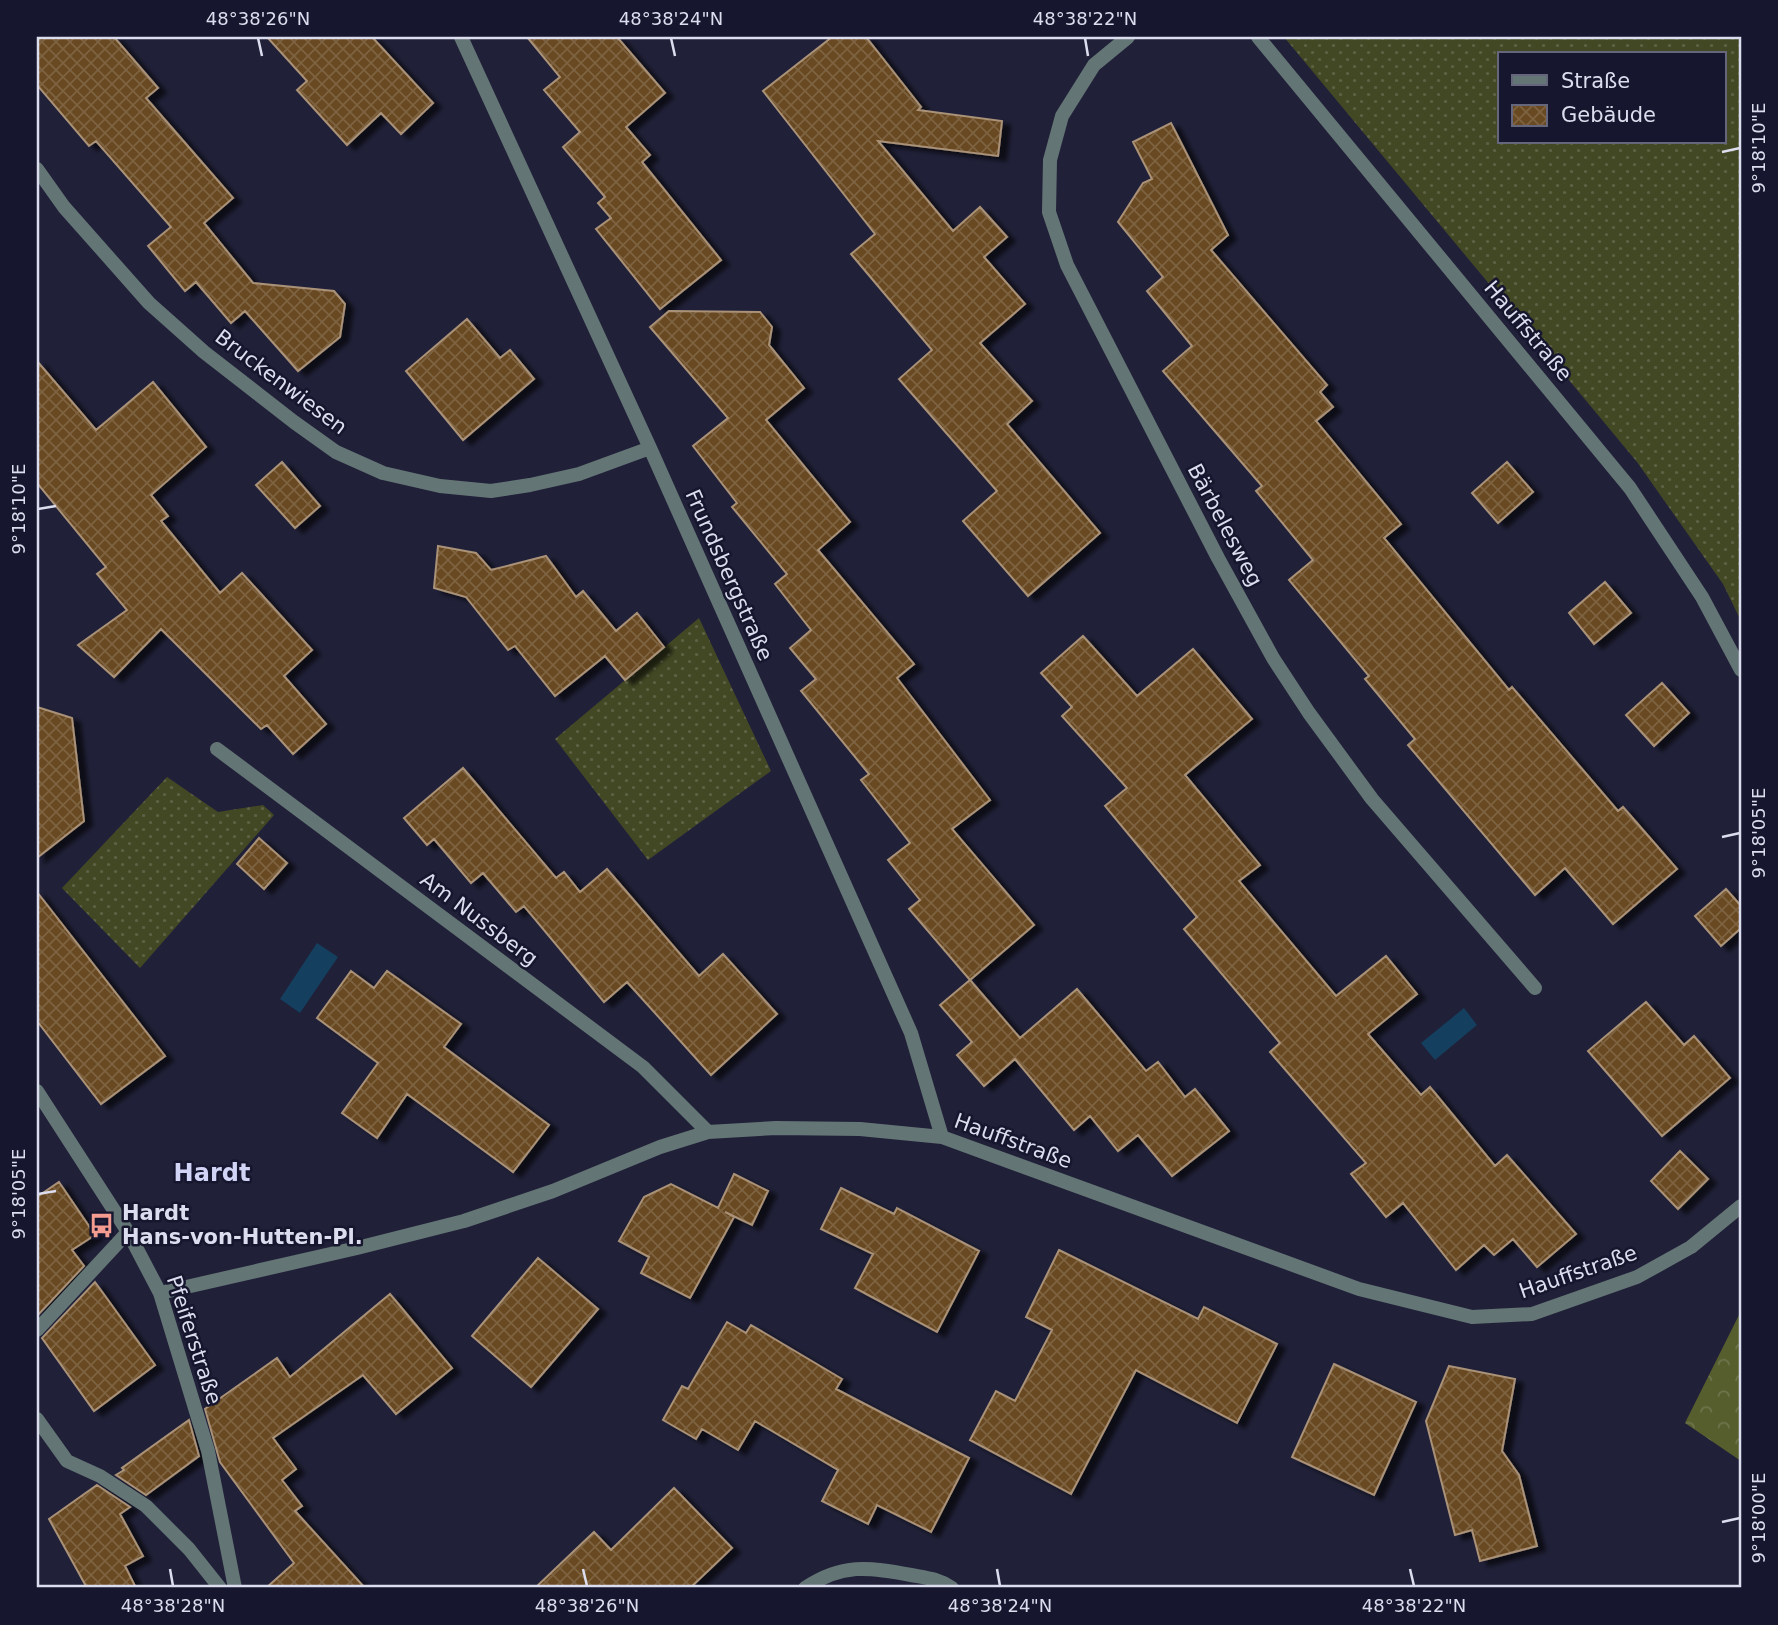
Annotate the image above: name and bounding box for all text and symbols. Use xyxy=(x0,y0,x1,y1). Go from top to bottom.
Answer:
text: 48°38'26"N xyxy=(206,8,310,29)
text: 48°38'24"N xyxy=(619,8,723,29)
text: 48°38'22"N xyxy=(1033,8,1137,29)
legend xyxy=(1498,52,1726,144)
text: Straße xyxy=(1561,69,1630,93)
text: Gebäude xyxy=(1561,103,1656,127)
text: 9°18'10"E xyxy=(1748,103,1769,193)
street label: Hauffstraße xyxy=(1479,276,1577,386)
street label: Bruckenwiesen xyxy=(210,325,352,439)
street label: Bärbelesweg xyxy=(1183,460,1267,590)
text: 9°18'10"E xyxy=(8,464,29,554)
street label: Frundsbergstraße xyxy=(680,486,778,664)
text: 9°18'05"E xyxy=(1748,788,1769,878)
street label: Am Nussberg xyxy=(416,867,542,971)
street label: Hauffstraße xyxy=(951,1109,1075,1173)
text: 9°18'05"E xyxy=(8,1149,29,1239)
district label: Hardt xyxy=(174,1159,250,1187)
place label: Hardt Hans-von-Hutten-Pl. xyxy=(122,1201,363,1249)
bus stop icon: Hardt Hans-von-Hutten-Pl. xyxy=(88,1211,116,1239)
street label: Hauffstraße xyxy=(1516,1241,1640,1303)
street label: Pfeiferstraße xyxy=(162,1272,226,1408)
text: 9°18'00"E xyxy=(1748,1473,1769,1563)
text: 48°38'28"N xyxy=(121,1595,225,1616)
text: 48°38'26"N xyxy=(535,1595,639,1616)
text: 48°38'24"N xyxy=(948,1595,1052,1616)
text: 48°38'22"N xyxy=(1362,1595,1466,1616)

